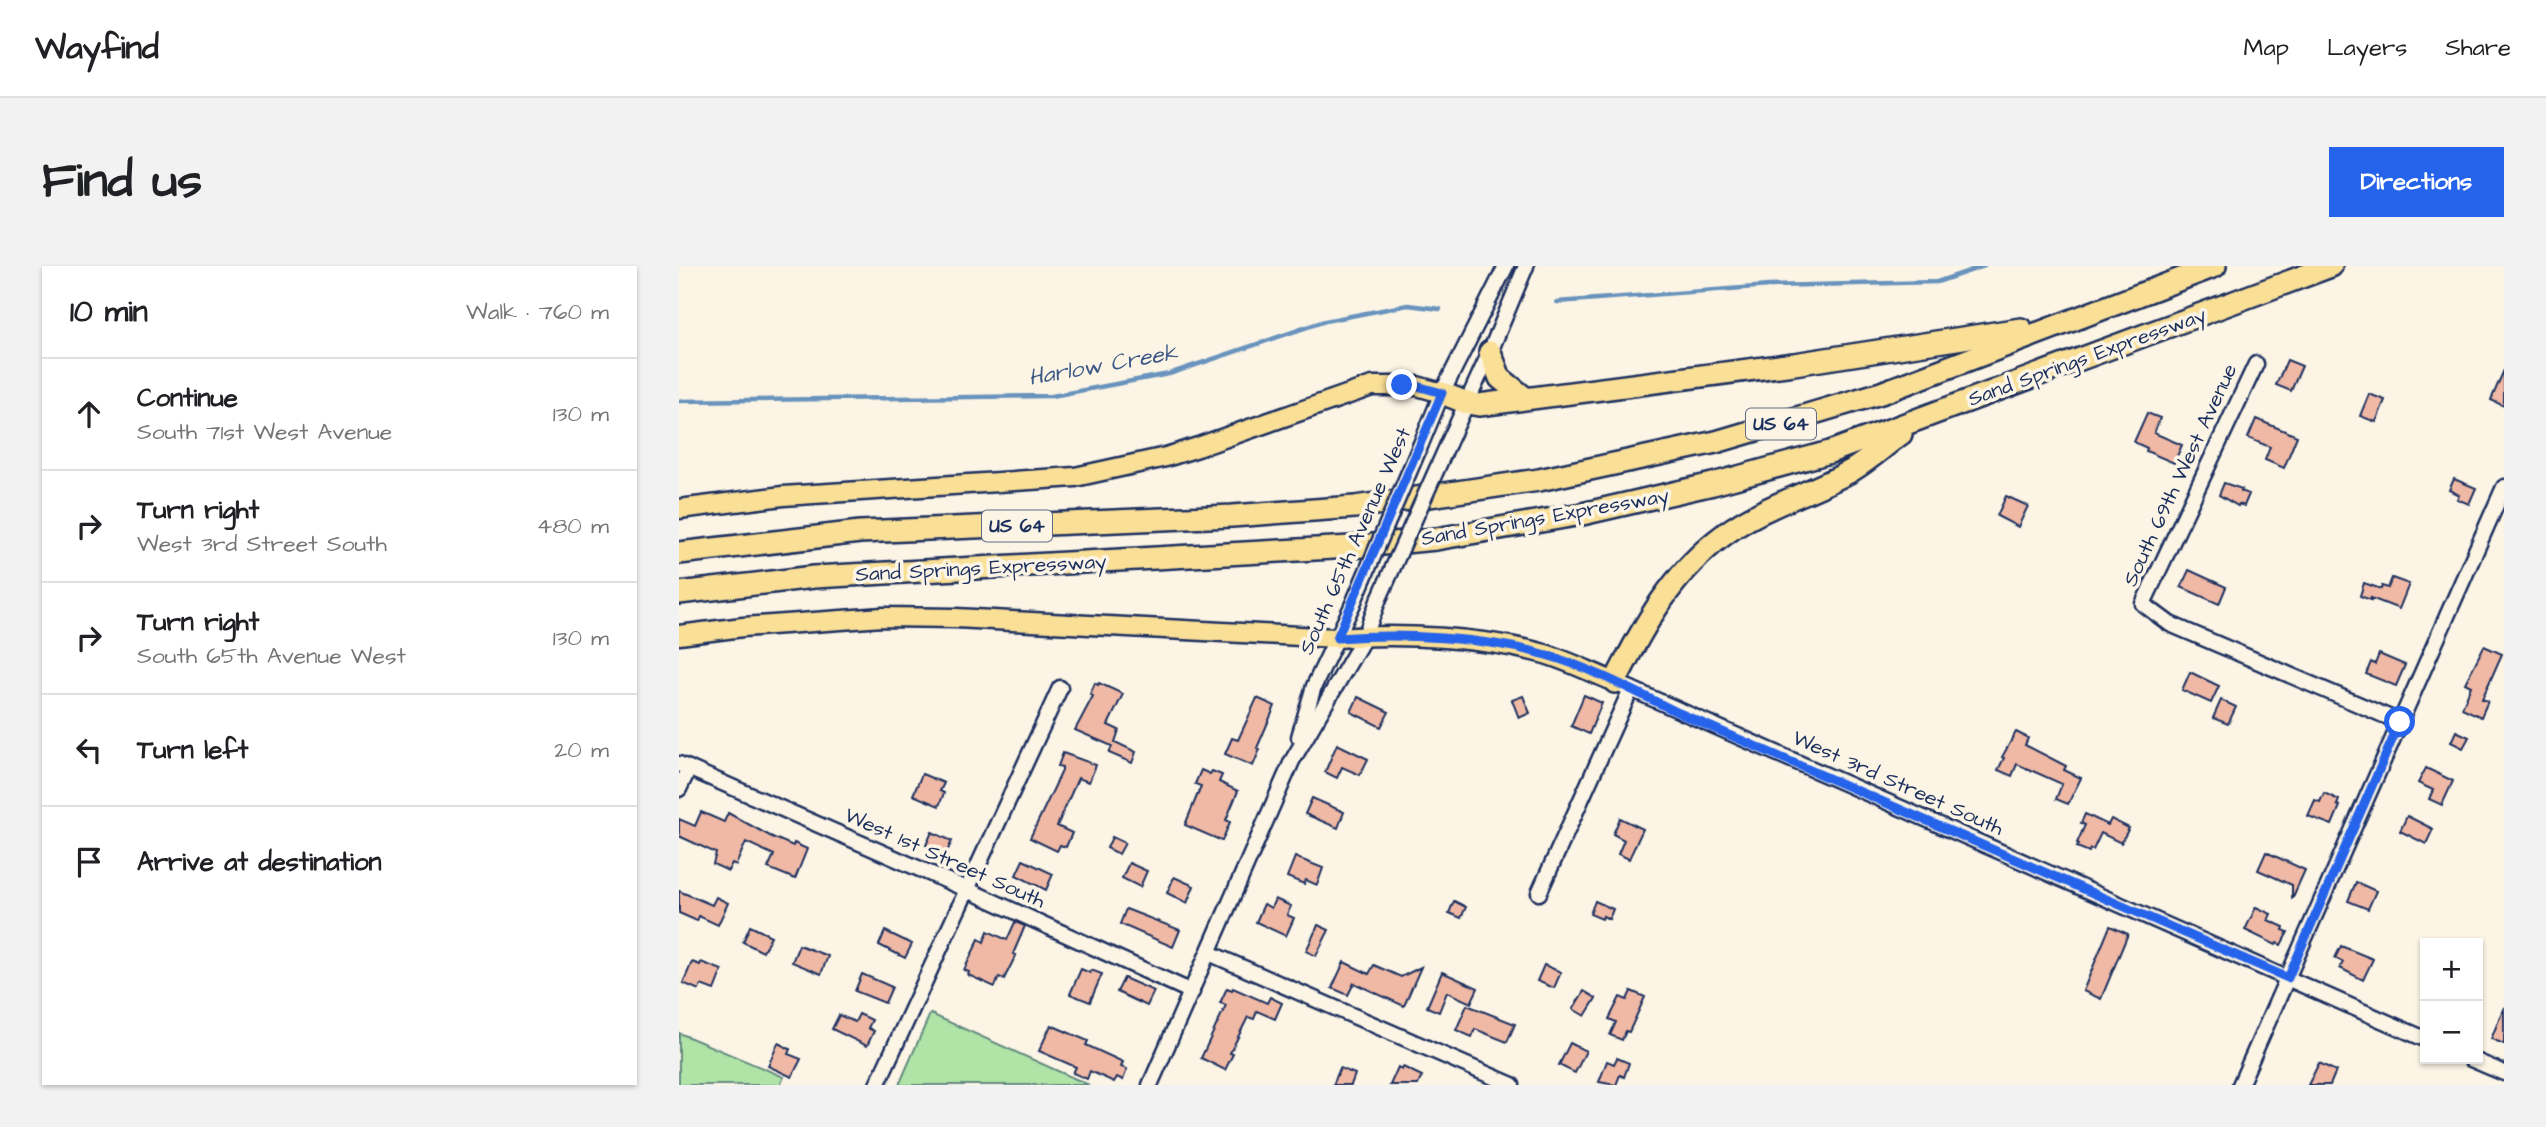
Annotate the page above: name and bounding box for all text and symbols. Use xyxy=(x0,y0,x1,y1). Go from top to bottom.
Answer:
text: Wayfind xyxy=(35,25,159,71)
text: Map xyxy=(2244,31,2289,65)
text: Layers xyxy=(2327,31,2407,65)
text: Share xyxy=(2445,31,2511,65)
button: Directions xyxy=(2329,147,2504,217)
text: Find us xyxy=(42,148,202,216)
text: 10 min xyxy=(70,291,148,333)
text: Walk · 760 m xyxy=(466,296,609,328)
street label: Sand Springs Expressway xyxy=(1964,300,2211,415)
water label: Harlow Creek xyxy=(1026,336,1181,394)
street label: South 69th West Avenue xyxy=(2116,359,2244,591)
route end xyxy=(1386,369,1417,400)
text: Continue xyxy=(137,380,238,416)
icon: ahead xyxy=(70,395,108,433)
text: 130 m xyxy=(553,398,609,430)
road number: US 64 xyxy=(1746,408,1816,440)
text: South 71st West Avenue xyxy=(137,416,392,448)
street label: South 65th Avenue West xyxy=(1292,423,1418,659)
street label: Sand Springs Expressway xyxy=(1419,481,1672,555)
text: Turn right xyxy=(137,492,259,528)
icon: right xyxy=(70,507,108,545)
text: 480 m xyxy=(537,510,609,542)
road number: US 64 xyxy=(982,510,1052,542)
text: West 3rd Street South xyxy=(137,528,387,560)
street label: Sand Springs Expressway xyxy=(855,547,1108,591)
text: Turn right xyxy=(137,604,259,640)
icon: right xyxy=(70,619,108,657)
text: 130 m xyxy=(553,622,609,654)
text: South 65th Avenue West xyxy=(137,640,406,672)
route start xyxy=(2384,706,2415,737)
street label: West 3rd Street South xyxy=(1788,723,2009,843)
icon: left xyxy=(70,731,108,769)
text: Turn left xyxy=(137,732,248,768)
text: 20 m xyxy=(554,734,609,766)
street label: West 1st Street South xyxy=(840,801,1050,916)
icon: arrive xyxy=(70,843,108,881)
text: Arrive at destination xyxy=(137,844,382,880)
map controls xyxy=(2420,938,2483,1064)
button: + xyxy=(2420,938,2483,1001)
button: − xyxy=(2420,1001,2483,1064)

